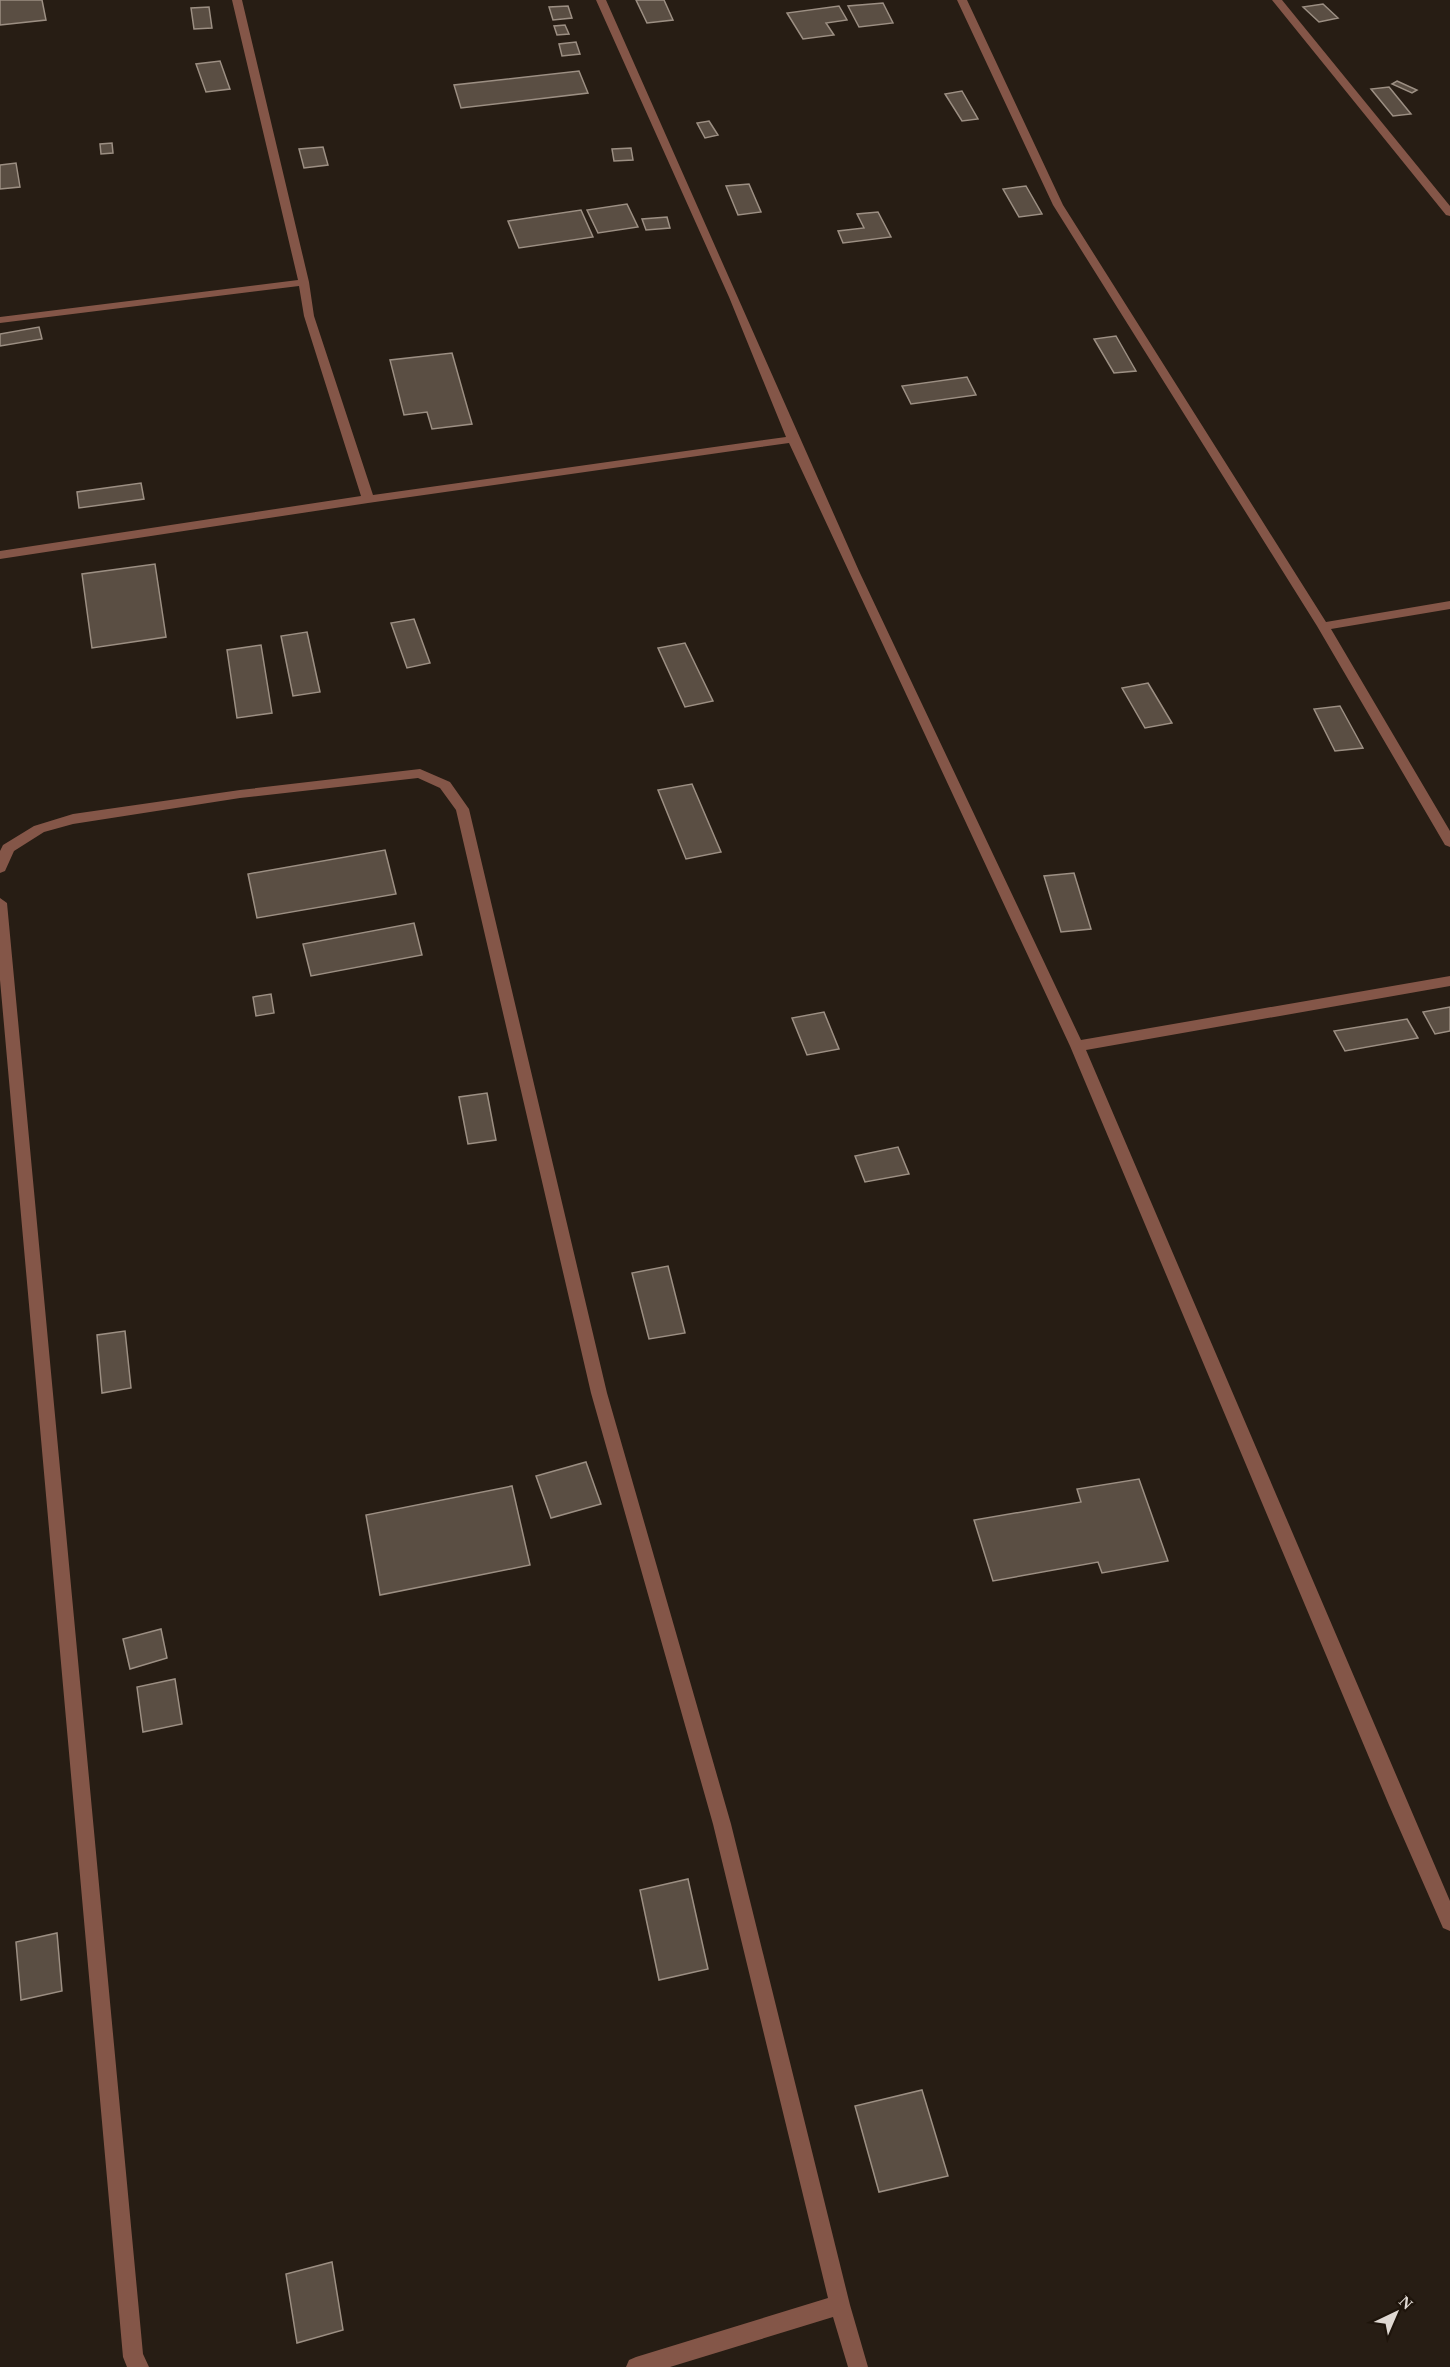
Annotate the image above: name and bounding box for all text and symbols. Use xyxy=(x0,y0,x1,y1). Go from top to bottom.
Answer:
north arrow xyxy=(1366,2283,1426,2343)
text: N xyxy=(1396,2292,1416,2313)

